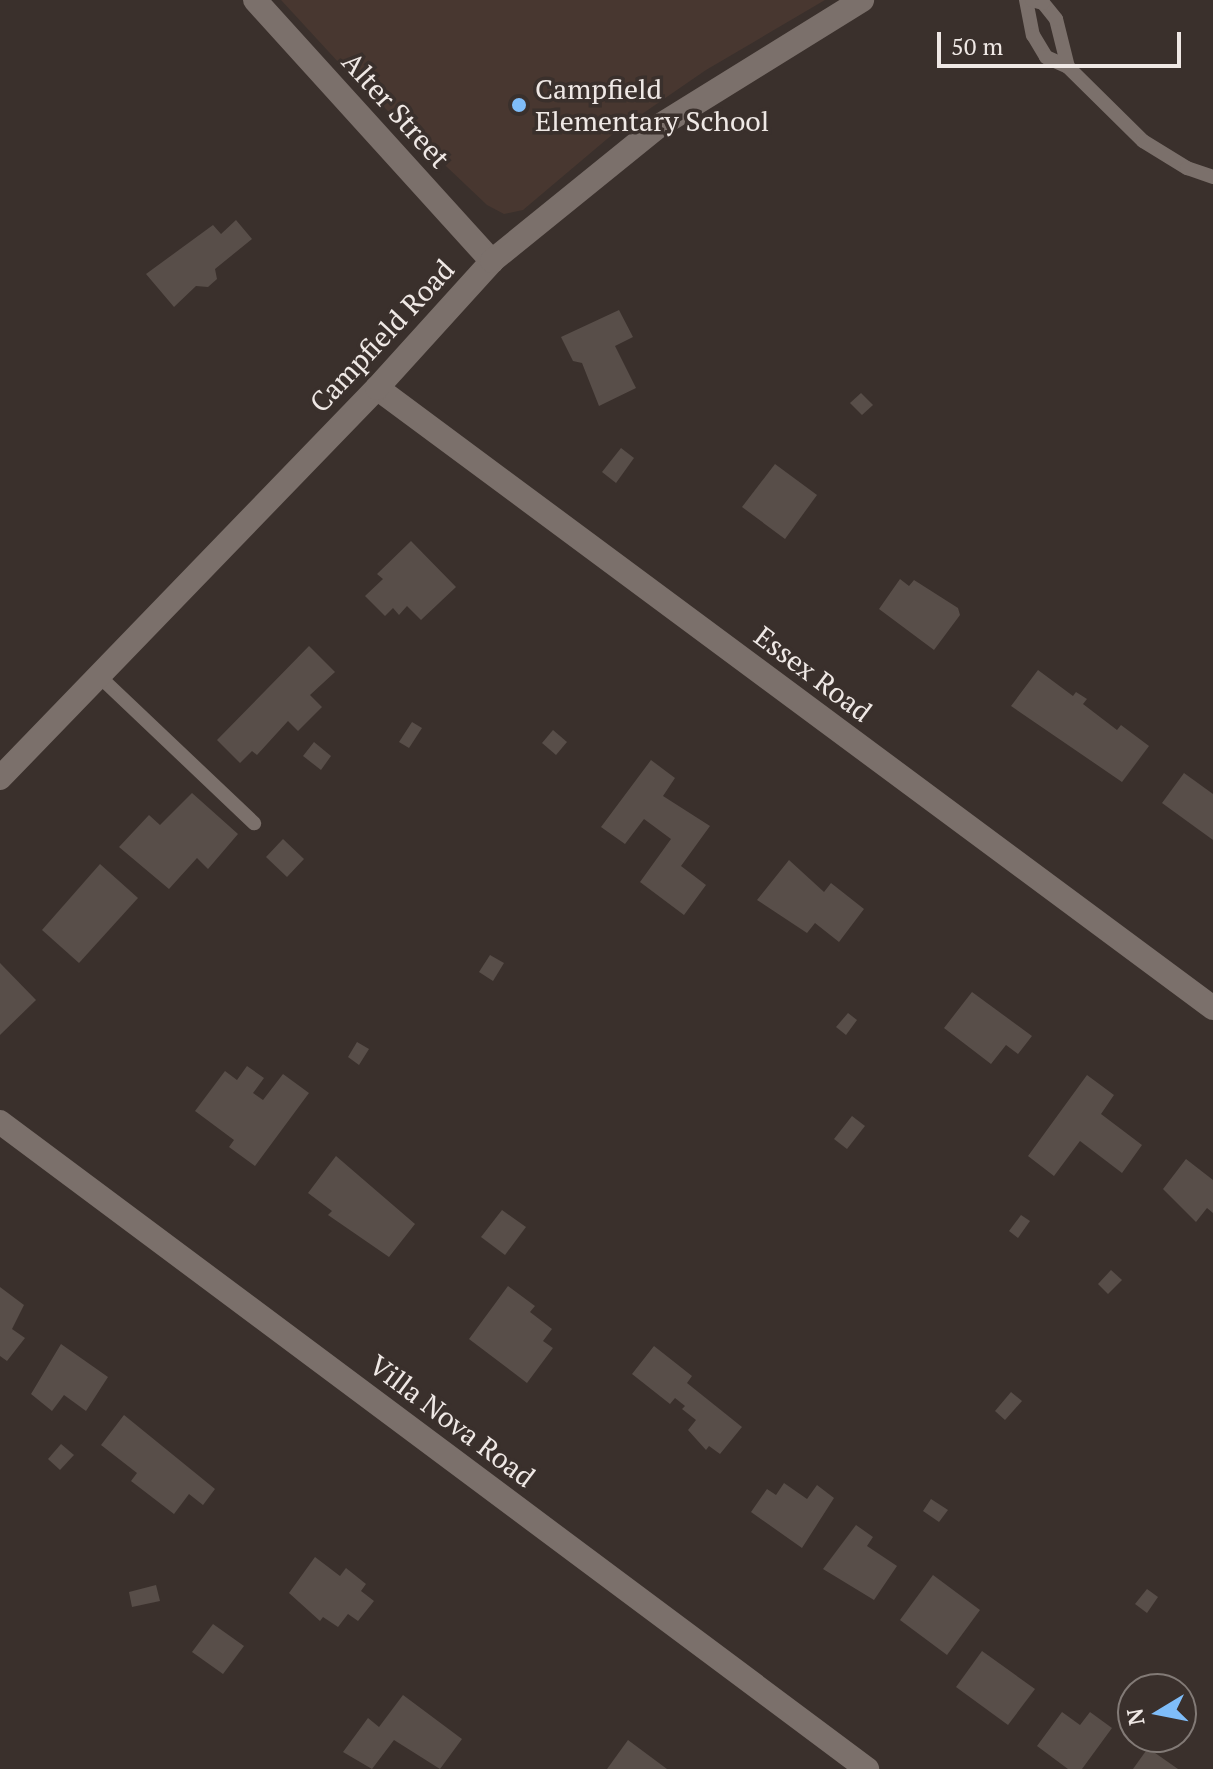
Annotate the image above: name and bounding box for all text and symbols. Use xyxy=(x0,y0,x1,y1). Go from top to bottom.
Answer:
scale bar xyxy=(941,16,1185,66)
text: 50 m xyxy=(951,30,1003,62)
street label: Alter Street xyxy=(335,45,457,175)
place label: Campfield Elementary School xyxy=(535,72,769,138)
marker: Campfield Elementary School xyxy=(510,96,528,114)
street label: Campfield Road xyxy=(303,253,461,419)
street label: Essex Road xyxy=(748,619,878,729)
street label: Villa Nova Road xyxy=(363,1348,541,1494)
north arrow xyxy=(1117,1673,1197,1753)
text: N xyxy=(1119,1706,1151,1728)

